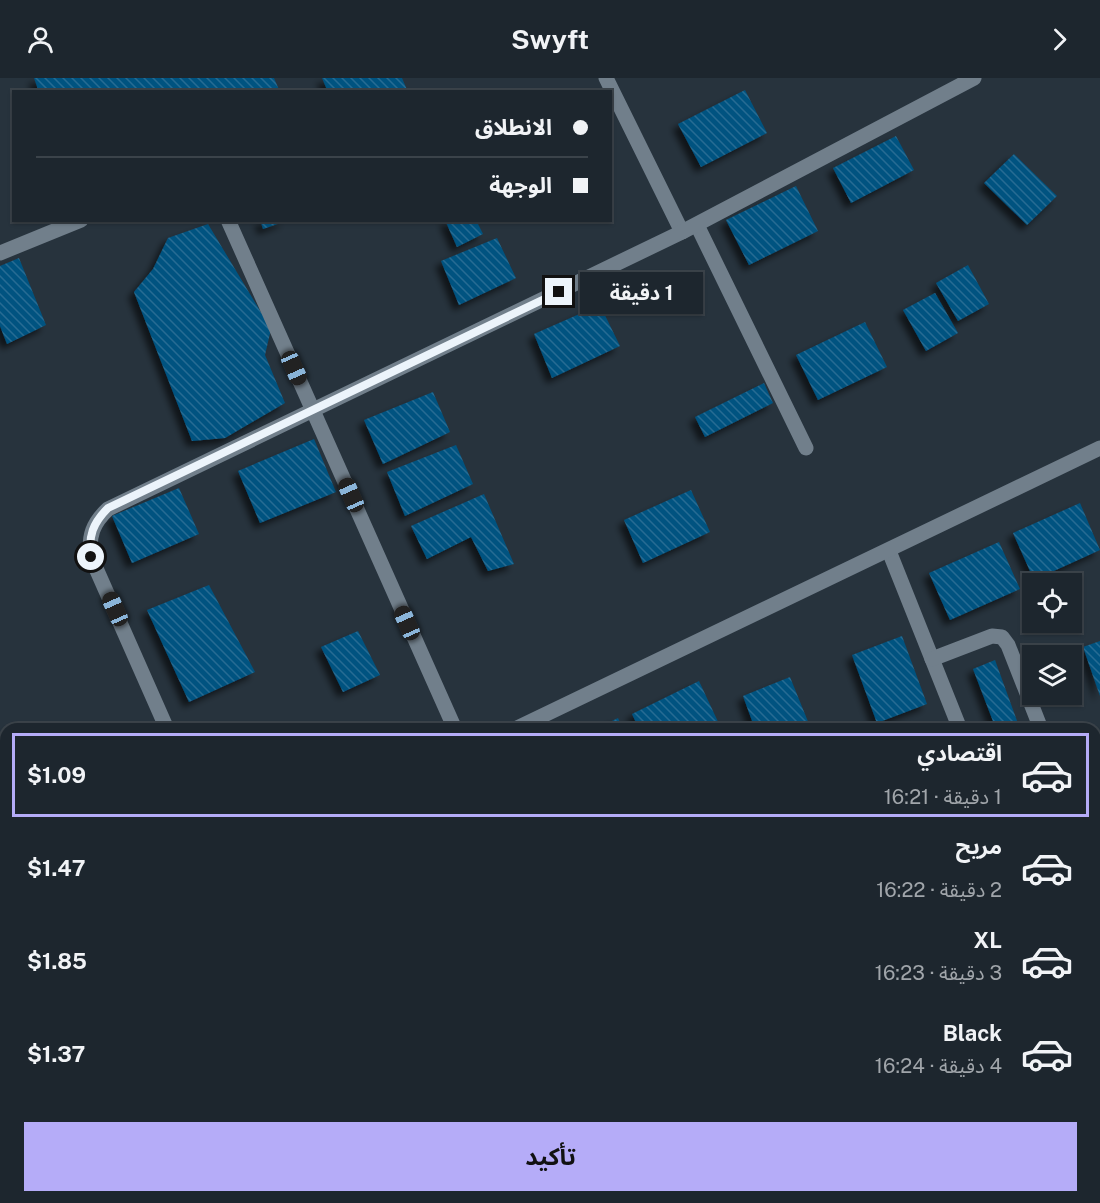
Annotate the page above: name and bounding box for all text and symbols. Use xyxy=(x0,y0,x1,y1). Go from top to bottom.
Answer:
icon: person xyxy=(24,23,57,56)
text: Swyft xyxy=(511,23,589,55)
icon: forward xyxy=(1043,23,1076,56)
text: الانطلاق xyxy=(475,114,552,140)
text: الوجهة xyxy=(489,172,552,198)
callout: 1 دقيقة xyxy=(580,271,703,313)
route end xyxy=(545,278,572,305)
text: 1 دقيقة xyxy=(610,281,673,305)
car xyxy=(278,348,310,388)
car xyxy=(335,475,367,515)
route start xyxy=(77,543,104,570)
map controls xyxy=(1022,573,1082,705)
button: locate xyxy=(1022,573,1082,633)
car xyxy=(99,589,131,629)
car xyxy=(391,603,423,643)
button: layers xyxy=(1022,645,1082,705)
text: اقتصادي xyxy=(917,740,1002,766)
icon: car xyxy=(1020,748,1074,802)
text: $1.09 xyxy=(27,762,86,788)
text: 1 دقيقة · 16:21 xyxy=(884,785,1002,809)
text: مريح xyxy=(956,833,1002,859)
icon: car xyxy=(1020,841,1074,895)
text: $1.47 xyxy=(27,855,85,881)
text: 2 دقيقة · 16:22 xyxy=(876,878,1002,902)
text: XL xyxy=(974,927,1002,953)
icon: car xyxy=(1020,934,1074,988)
text: $1.85 xyxy=(27,948,87,974)
text: 3 دقيقة · 16:23 xyxy=(875,961,1002,985)
text: Black xyxy=(943,1020,1002,1046)
icon: car xyxy=(1020,1027,1074,1081)
text: $1.37 xyxy=(27,1041,85,1067)
text: 4 دقيقة · 16:24 xyxy=(875,1054,1002,1078)
button: تأكيد xyxy=(24,1122,1077,1191)

